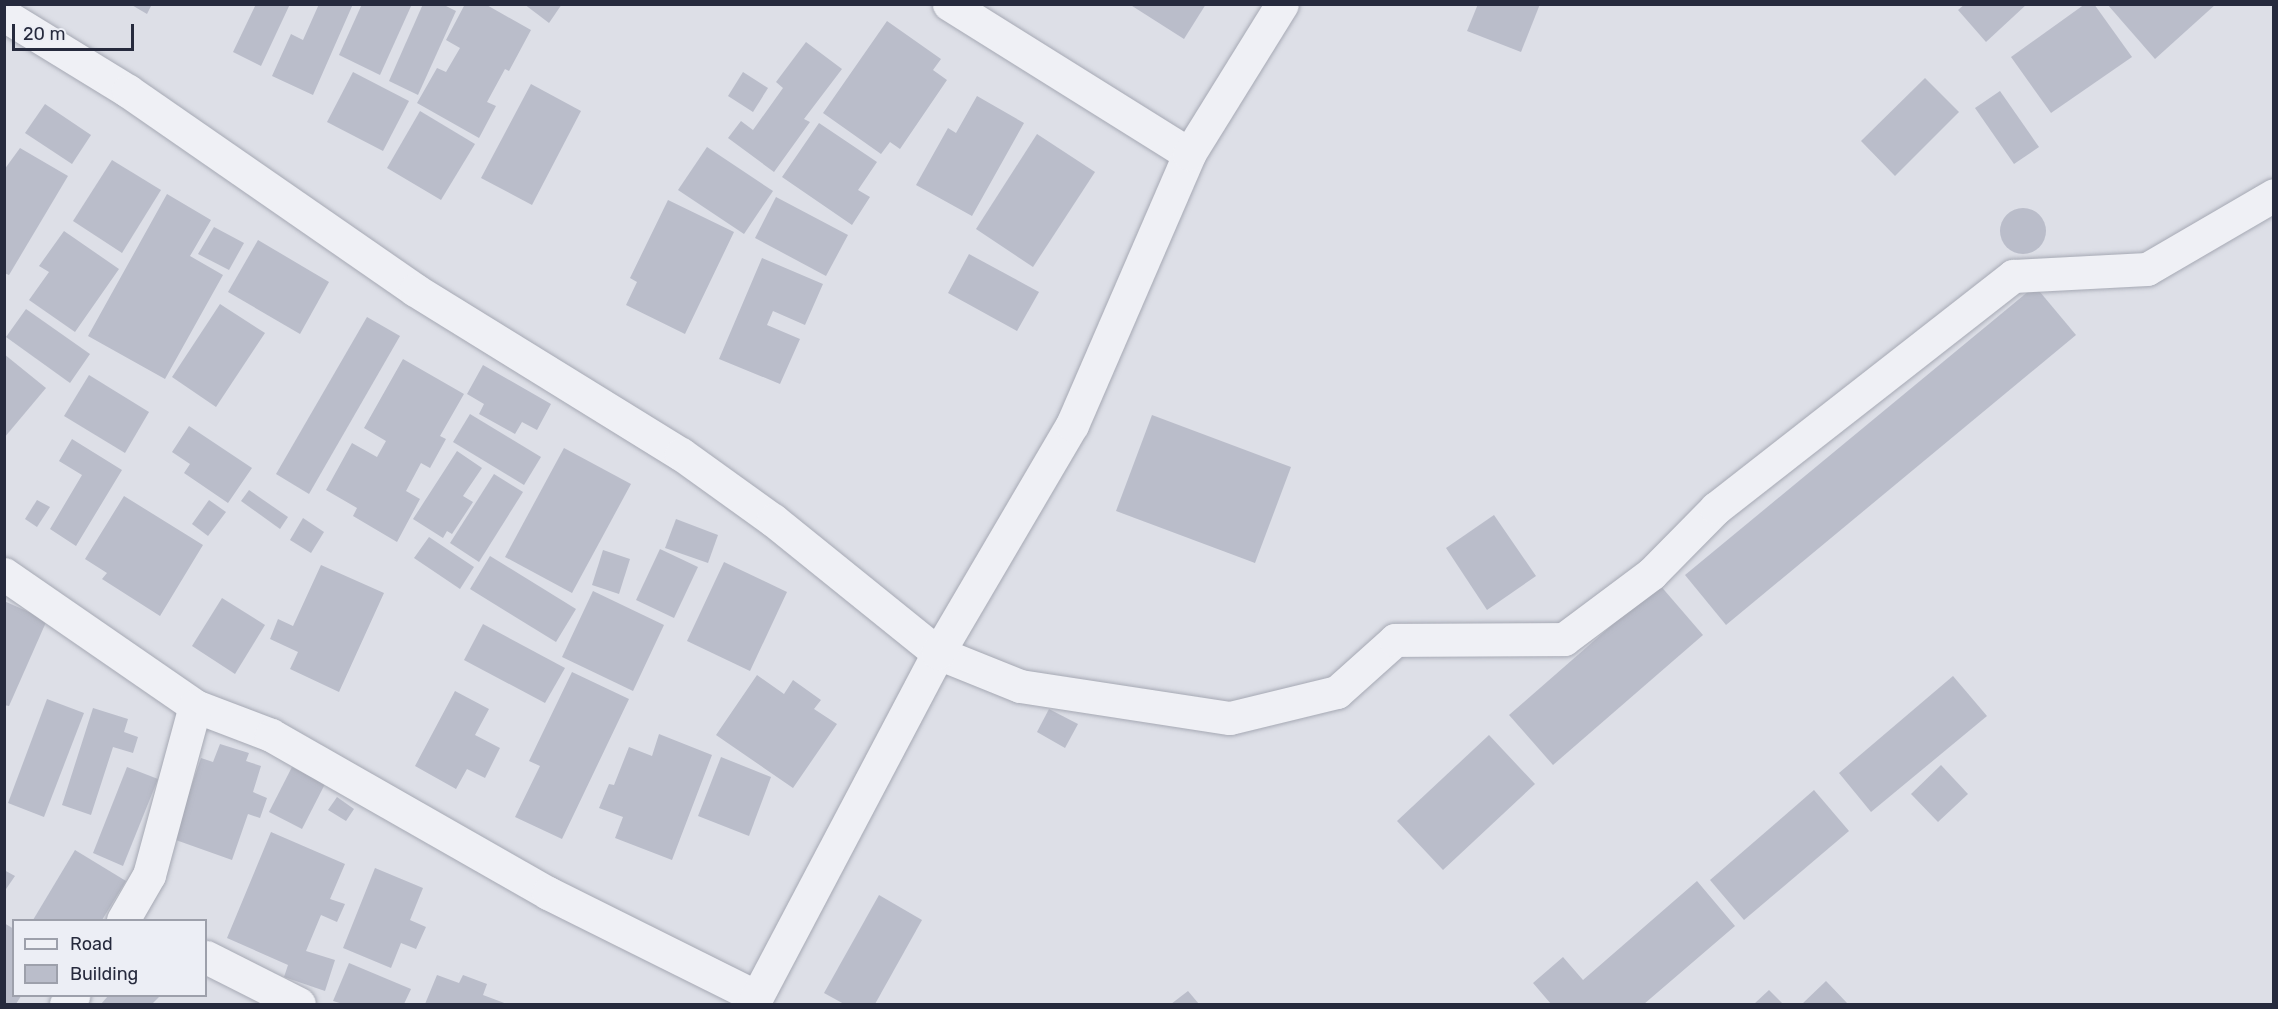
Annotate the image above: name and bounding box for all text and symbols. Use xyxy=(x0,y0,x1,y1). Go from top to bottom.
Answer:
scale bar xyxy=(15,12,136,50)
text: 20 m xyxy=(23,23,65,45)
legend xyxy=(12,919,207,997)
text: Road xyxy=(70,933,113,955)
text: Building xyxy=(70,963,138,985)

